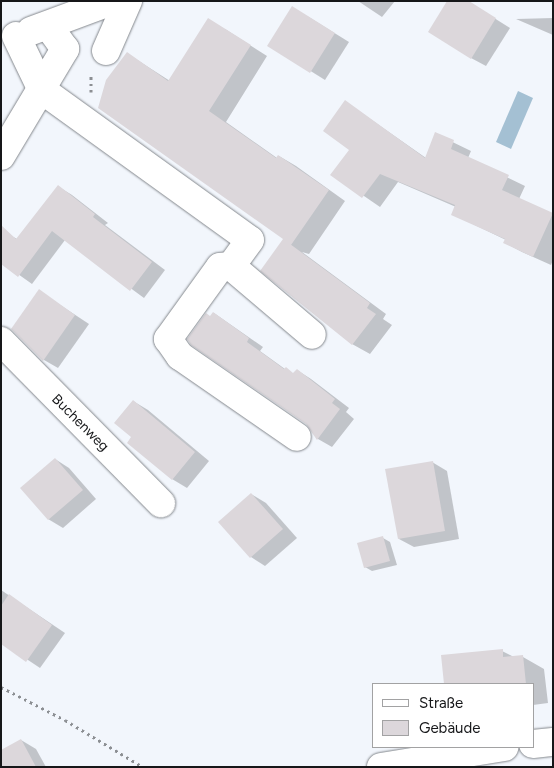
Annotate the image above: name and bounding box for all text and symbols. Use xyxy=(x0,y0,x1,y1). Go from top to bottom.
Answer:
street label: Buchenweg xyxy=(48,391,112,455)
legend xyxy=(372,683,534,748)
text: Straße xyxy=(419,694,463,712)
text: Gebäude xyxy=(419,719,480,737)

